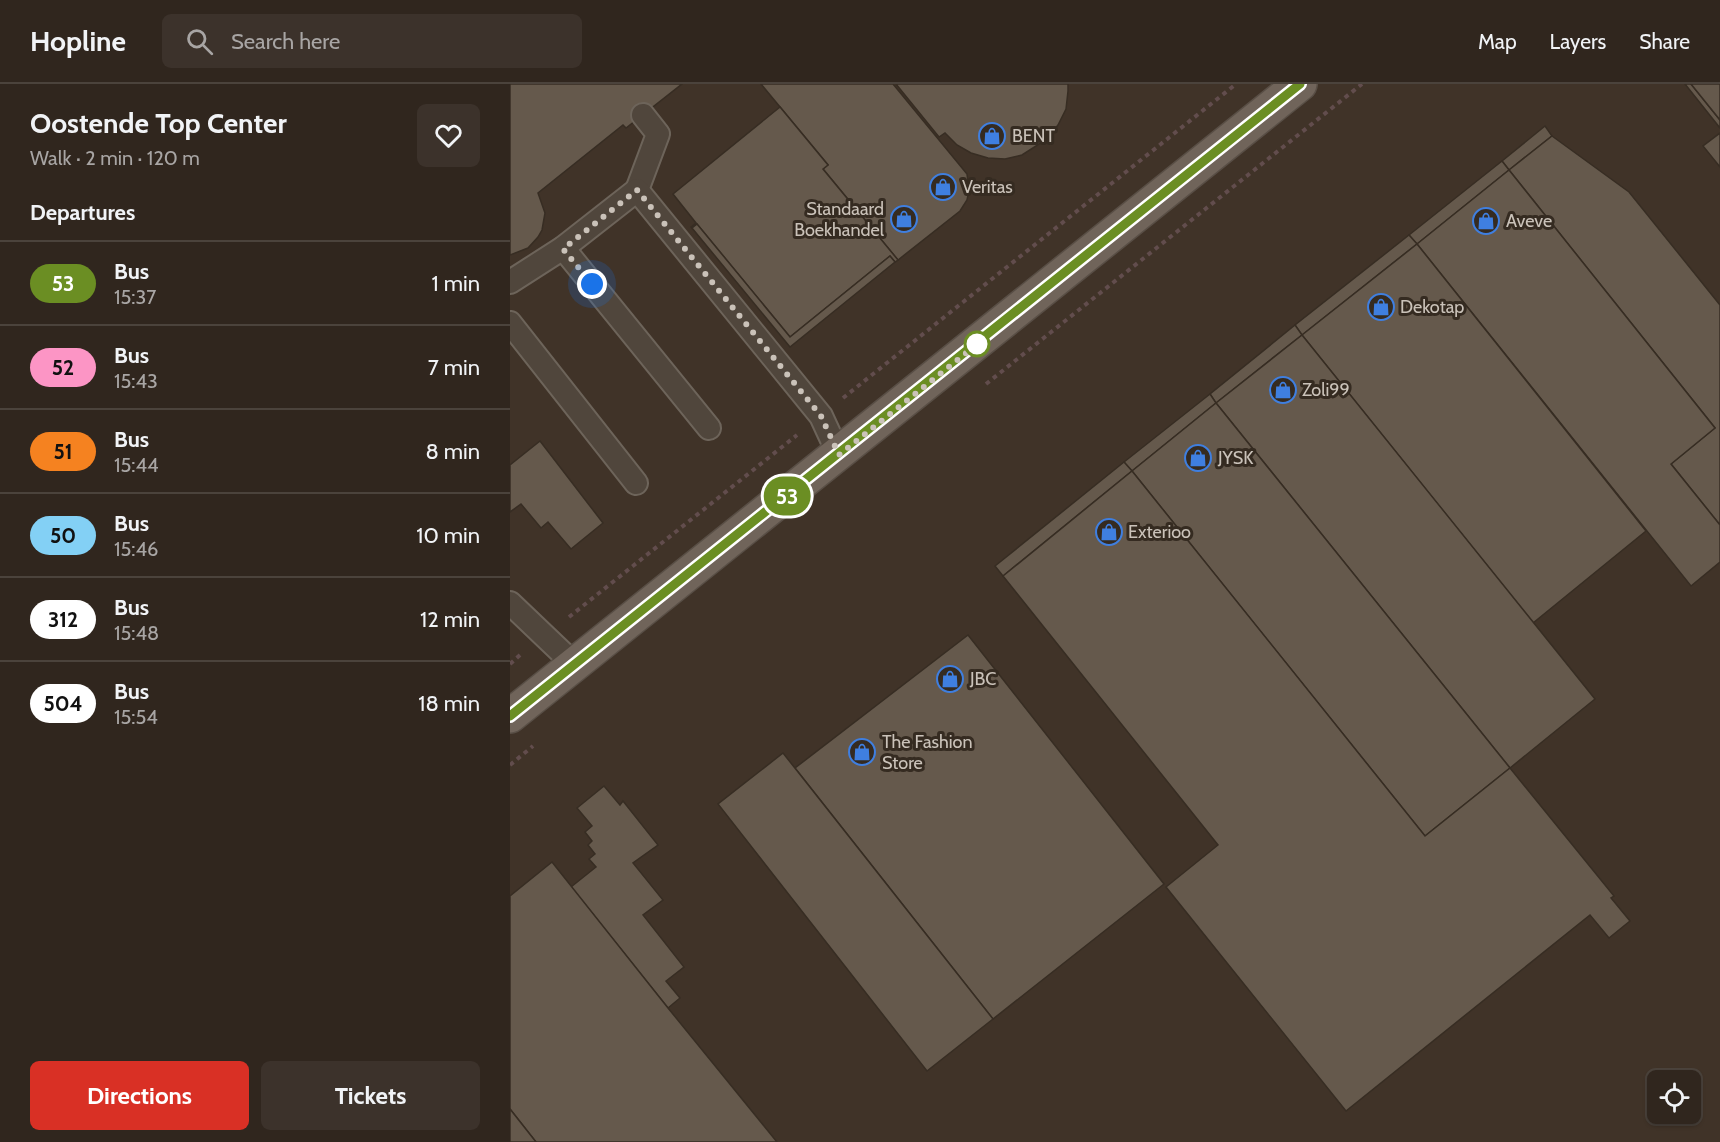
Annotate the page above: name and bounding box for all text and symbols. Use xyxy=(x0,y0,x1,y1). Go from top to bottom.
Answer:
search box xyxy=(162,14,582,68)
text: Hopline xyxy=(30,24,126,58)
icon: search xyxy=(183,25,216,58)
text: Search here xyxy=(231,28,340,55)
text: Map xyxy=(1478,29,1517,54)
text: Layers xyxy=(1550,29,1606,54)
text: Share xyxy=(1639,29,1690,54)
button: heart xyxy=(417,104,480,167)
text: Oostende Top Center xyxy=(30,106,287,140)
shop icon: BENT xyxy=(977,121,1007,151)
place label: BENT xyxy=(1012,125,1055,147)
text: Walk · 2 min · 120 m xyxy=(30,146,200,170)
shop icon: Veritas xyxy=(928,172,958,202)
place label: Veritas xyxy=(962,176,1013,198)
place label: Standaard Boekhandel xyxy=(794,198,885,241)
text: Departures xyxy=(30,199,135,226)
shop icon: Standaard Boekhandel xyxy=(889,204,919,234)
shop icon: Aveve xyxy=(1471,206,1501,236)
place label: Aveve xyxy=(1506,210,1552,232)
text: Bus xyxy=(114,258,149,285)
your location xyxy=(577,269,607,299)
text: 1 min xyxy=(432,270,480,297)
text: 53 xyxy=(52,271,74,296)
text: 15:37 xyxy=(114,285,156,309)
shop icon: Dekotap xyxy=(1366,292,1396,322)
place label: Dekotap xyxy=(1400,296,1464,318)
unlabelled marker xyxy=(964,331,990,357)
text: Bus xyxy=(114,342,149,369)
text: 7 min xyxy=(428,354,480,381)
text: 52 xyxy=(52,355,74,380)
text: 15:43 xyxy=(114,369,158,393)
shop icon: Zoli99 xyxy=(1268,375,1298,405)
place label: Zoli99 xyxy=(1302,379,1350,401)
text: Bus xyxy=(114,426,149,453)
text: 8 min xyxy=(425,438,480,465)
text: 51 xyxy=(53,439,73,464)
shop icon: JYSK xyxy=(1183,443,1213,473)
place label: JYSK xyxy=(1217,447,1254,469)
text: 15:44 xyxy=(114,453,159,477)
line badge: 53 xyxy=(760,476,814,516)
text: 53 xyxy=(776,484,798,509)
text: Bus xyxy=(114,510,149,537)
shop icon: Exterioo xyxy=(1094,517,1124,547)
place label: Exterioo xyxy=(1128,521,1191,543)
text: 10 min xyxy=(416,522,480,549)
text: 50 xyxy=(50,523,76,548)
text: 15:46 xyxy=(114,537,158,561)
text: Bus xyxy=(114,594,149,621)
text: 12 min xyxy=(420,606,480,633)
text: 312 xyxy=(48,607,78,632)
text: 15:48 xyxy=(114,621,159,645)
shop icon: JBC xyxy=(935,664,965,694)
place label: JBC xyxy=(969,668,996,690)
text: Bus xyxy=(114,678,149,705)
text: 18 min xyxy=(418,690,480,717)
text: 504 xyxy=(43,691,83,716)
text: 15:54 xyxy=(114,705,158,729)
place label: The Fashion Store xyxy=(882,731,973,774)
shop icon: The Fashion Store xyxy=(847,737,877,767)
button: Directions xyxy=(30,1061,249,1130)
button: Tickets xyxy=(261,1061,480,1130)
map controls xyxy=(1647,1070,1701,1124)
button: locate xyxy=(1647,1070,1701,1124)

